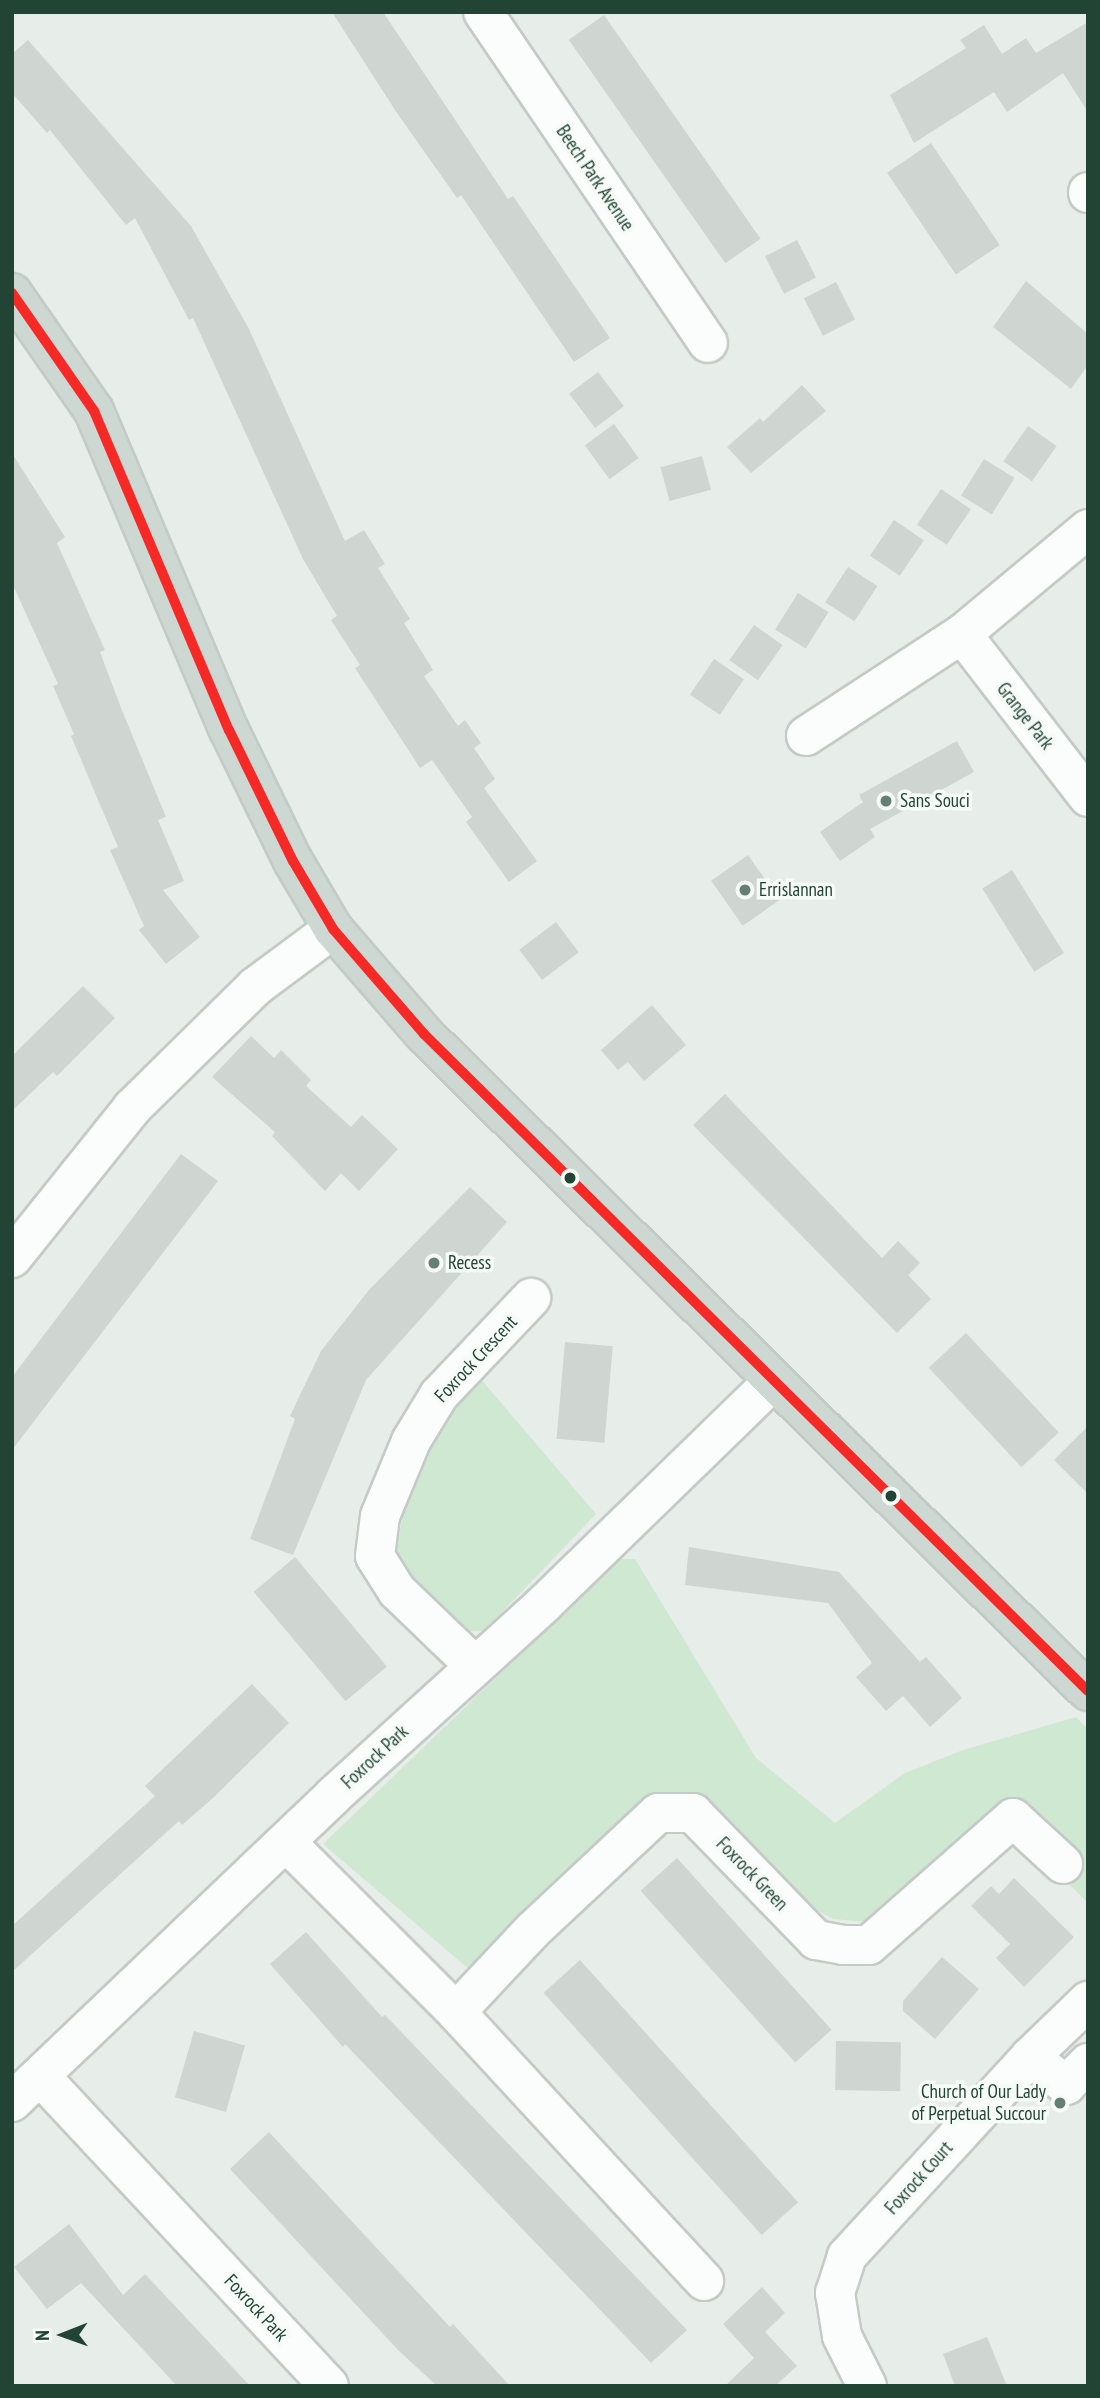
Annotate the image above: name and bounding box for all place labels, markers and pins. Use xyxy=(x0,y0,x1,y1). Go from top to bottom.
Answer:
place label: Sans Souci xyxy=(900,790,970,812)
marker: Sans Souci xyxy=(878,793,894,809)
place label: Errislannan xyxy=(759,879,833,901)
marker: Errislannan xyxy=(737,882,753,898)
unlabelled marker xyxy=(563,1171,577,1185)
place label: Recess xyxy=(448,1252,491,1274)
marker: Recess xyxy=(426,1255,442,1271)
unlabelled marker xyxy=(884,1489,898,1503)
place label: Church of Our Lady of Perpetual Succour xyxy=(911,2081,1046,2125)
marker: Church of Our Lady of Perpetual Succour xyxy=(1052,2095,1068,2111)

